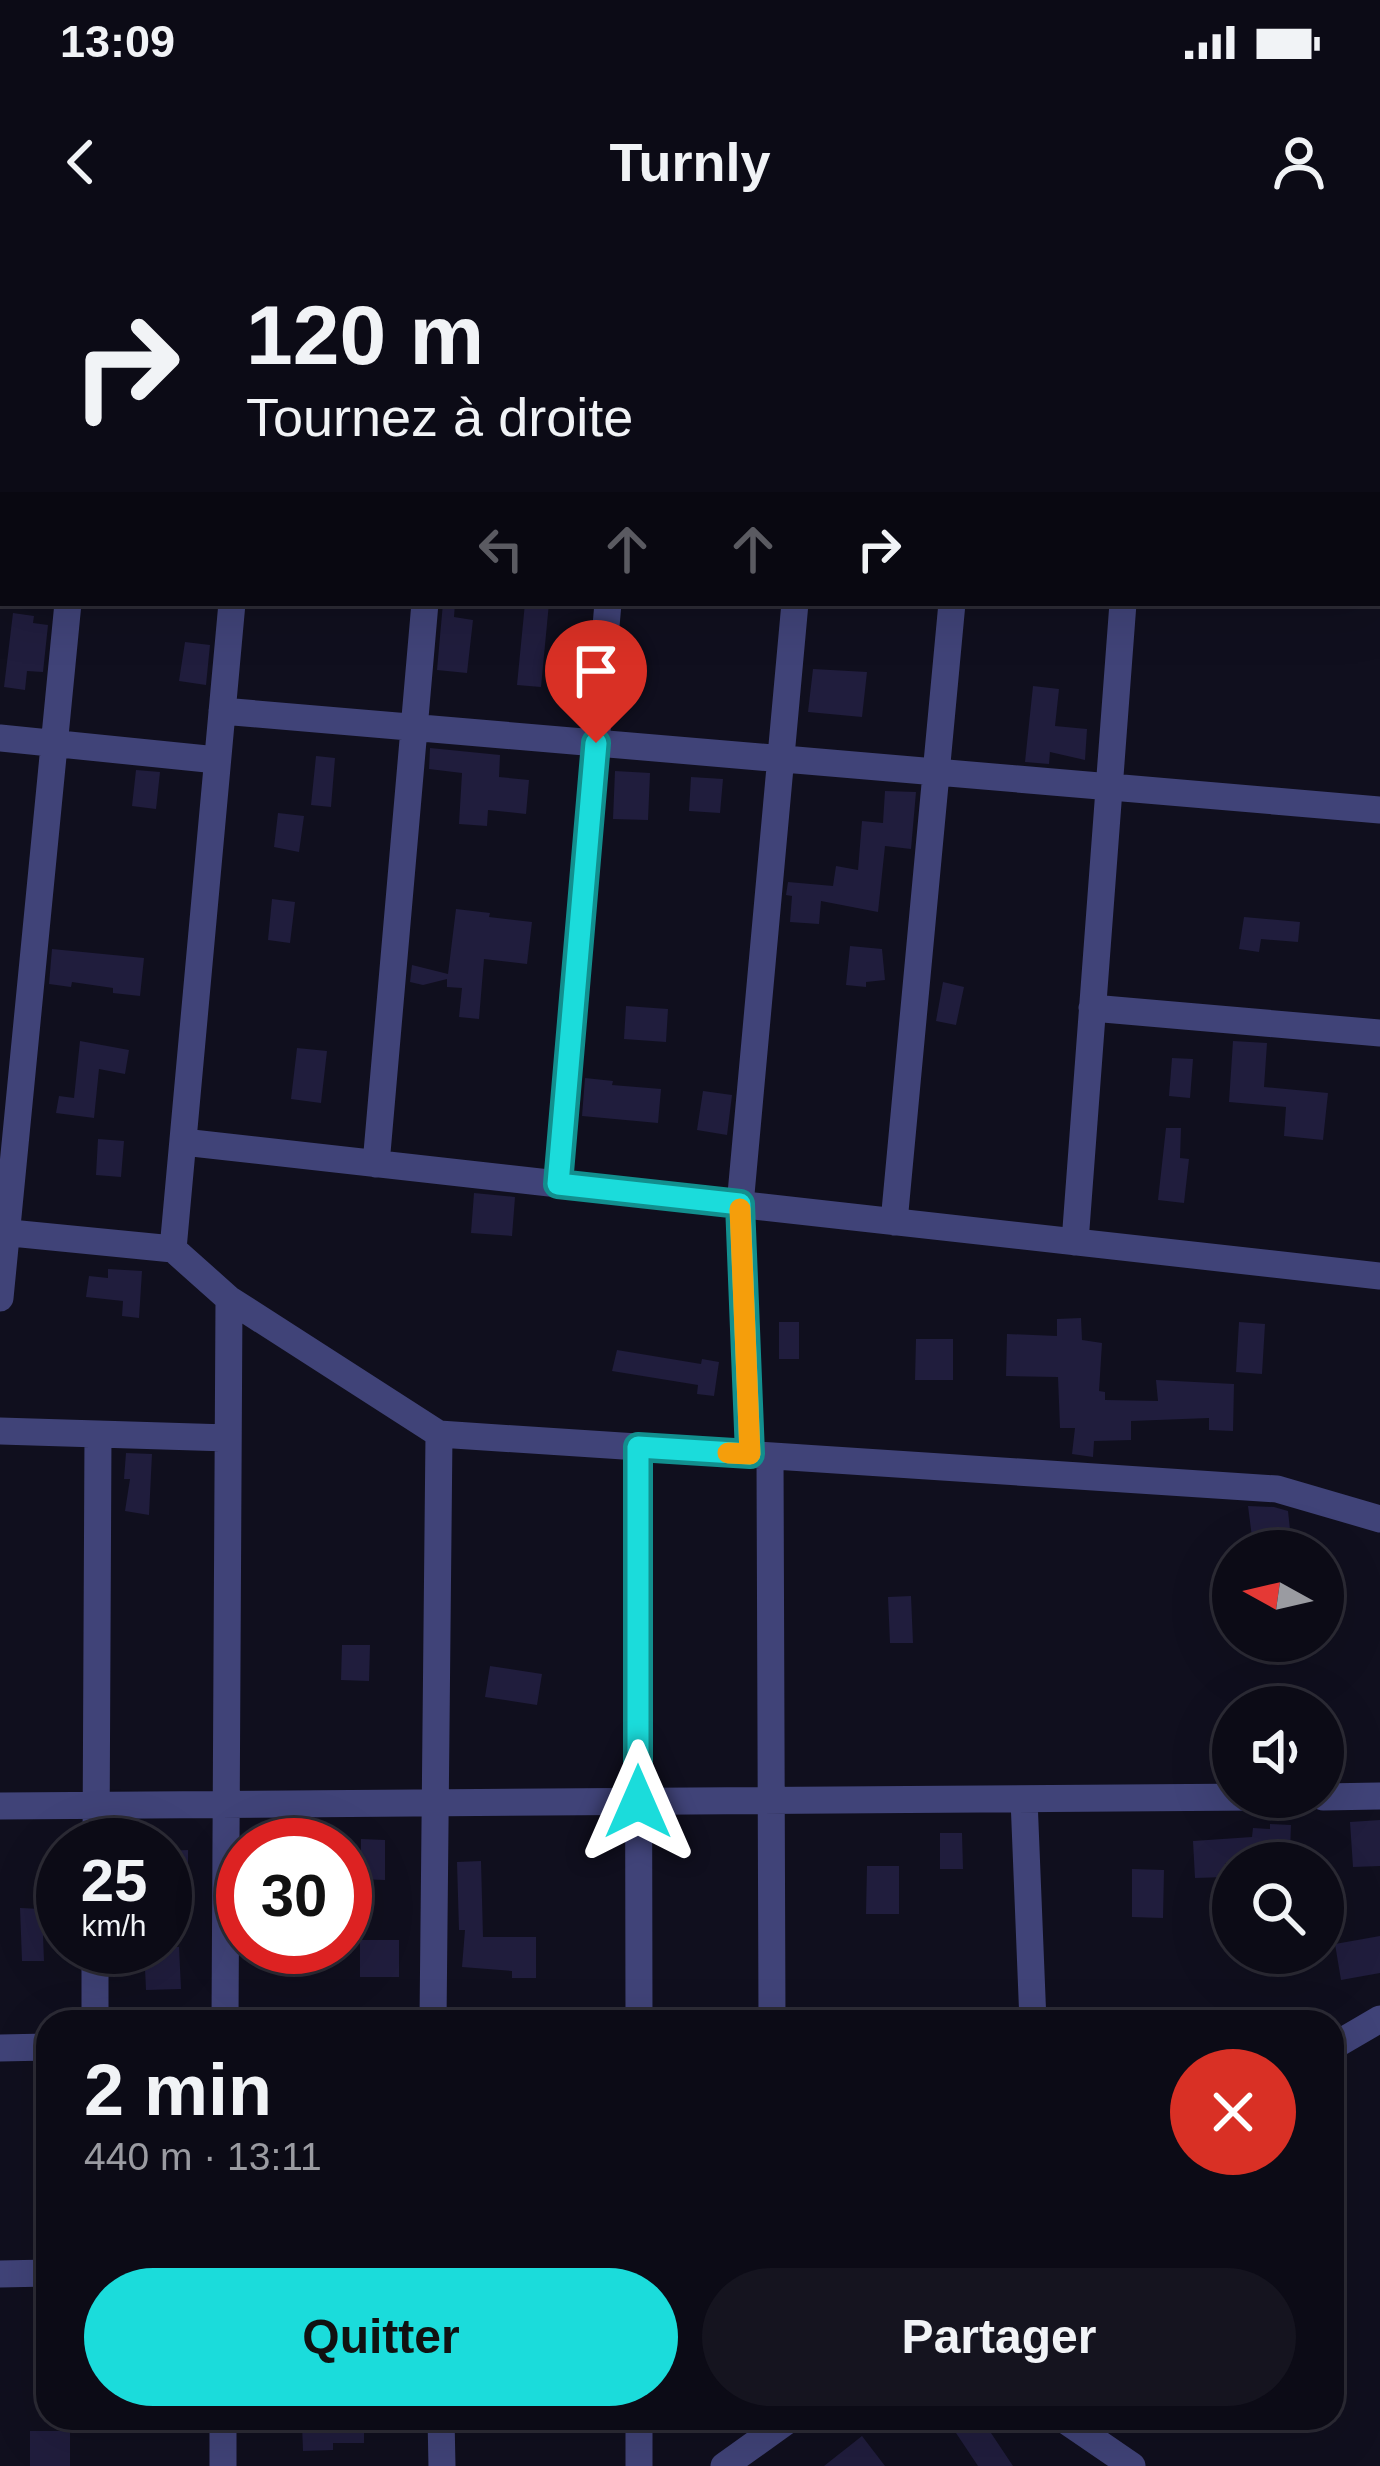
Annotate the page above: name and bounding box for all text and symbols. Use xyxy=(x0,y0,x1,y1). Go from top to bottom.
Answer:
text: 13:09 xyxy=(60,16,175,67)
icon: back xyxy=(48,129,114,195)
icon: person xyxy=(1266,129,1332,195)
text: Turnly xyxy=(610,132,771,192)
icon: right xyxy=(48,288,204,444)
text: 120 m xyxy=(246,288,484,382)
text: Tournez à droite xyxy=(246,387,633,447)
icon: left xyxy=(468,516,534,582)
icon: ahead xyxy=(594,516,660,582)
icon: ahead xyxy=(720,516,786,582)
icon: right xyxy=(846,516,912,582)
pin xyxy=(545,620,647,743)
icon: arrive xyxy=(563,638,629,704)
north arrow xyxy=(1212,1530,1344,1662)
map controls xyxy=(1212,1530,1344,1974)
button: sound xyxy=(1212,1686,1344,1818)
position arrow xyxy=(575,1739,701,1865)
speed limit sign: 30 xyxy=(216,1818,372,1974)
button: search xyxy=(1212,1842,1344,1974)
text: 25 xyxy=(81,1847,147,1914)
text: km/h xyxy=(81,1909,147,1942)
button: close xyxy=(1170,2049,1296,2175)
text: 2 min xyxy=(84,2050,272,2130)
text: 440 m · 13:11 xyxy=(84,2135,322,2178)
button: Quitter xyxy=(84,2268,678,2406)
button: Partager xyxy=(702,2268,1296,2406)

